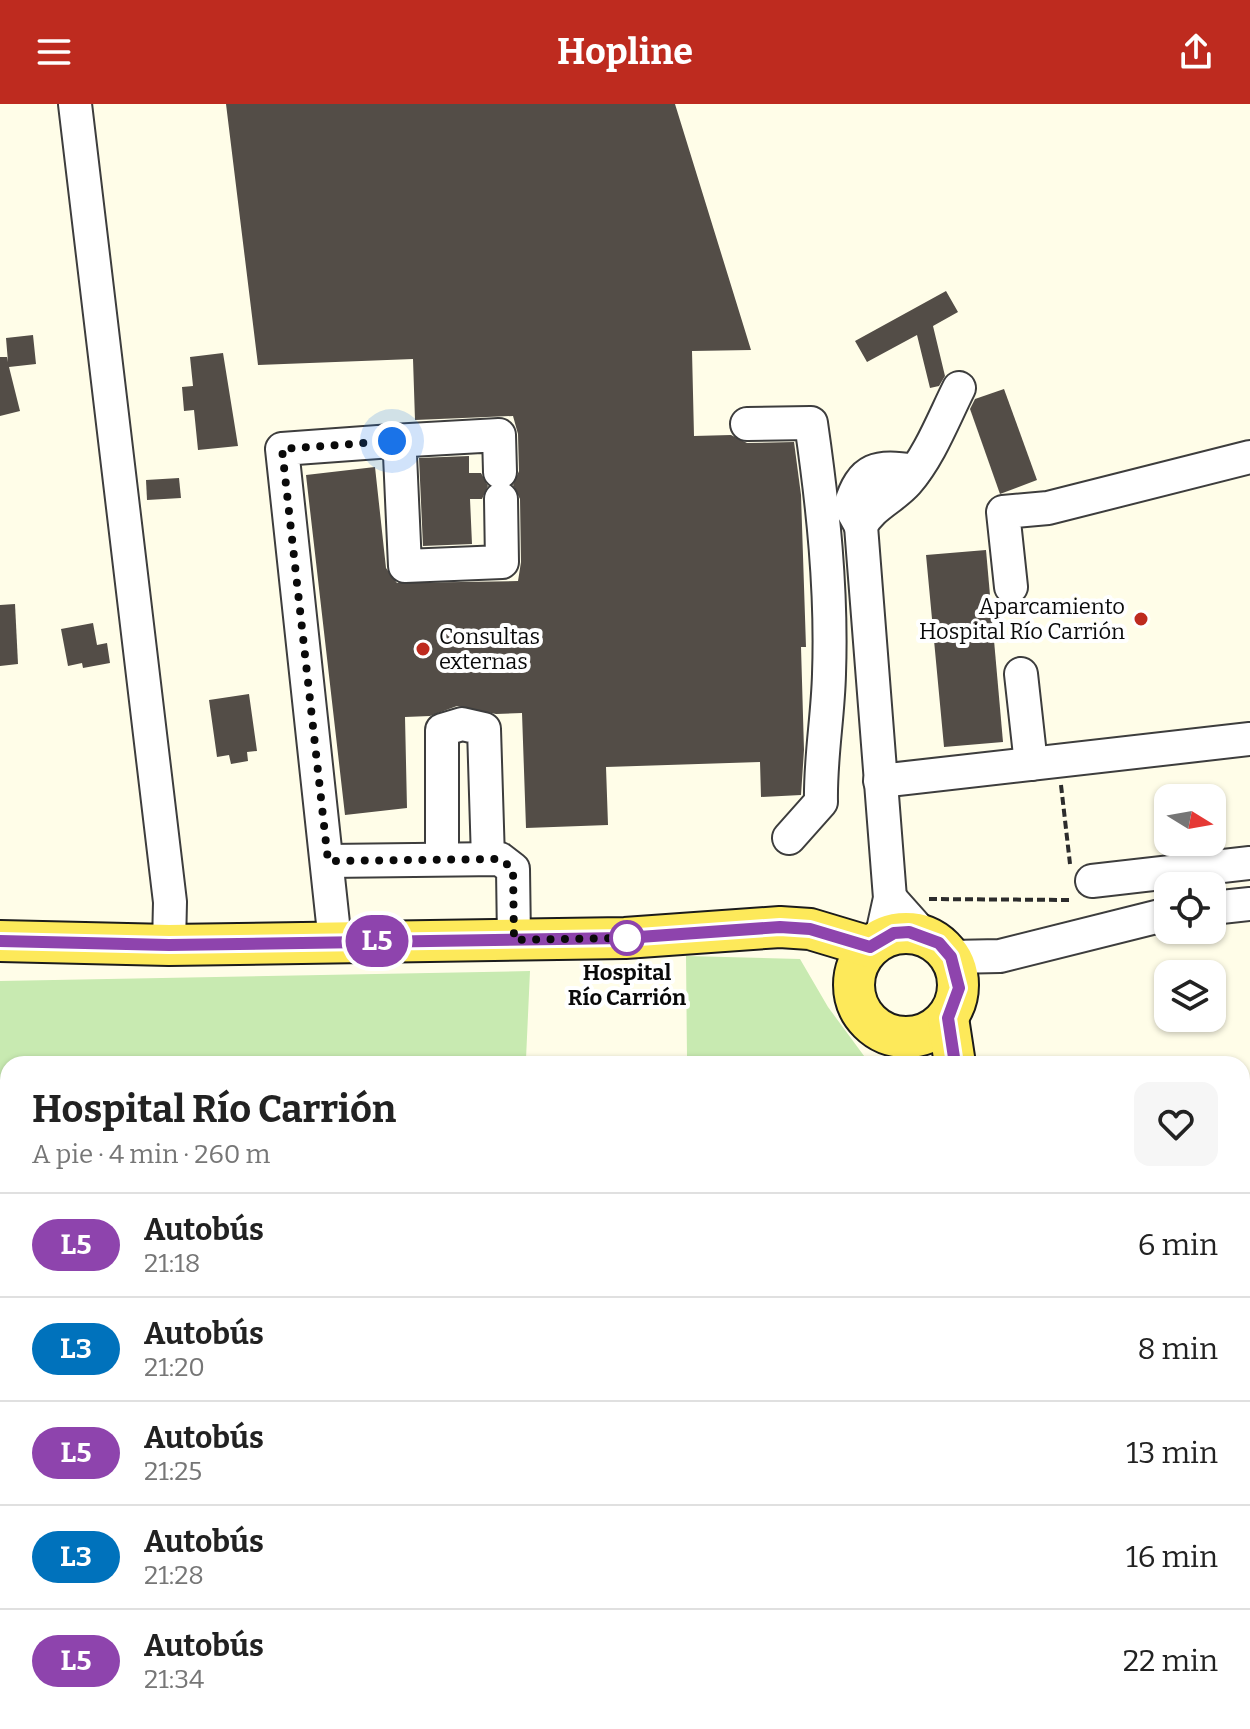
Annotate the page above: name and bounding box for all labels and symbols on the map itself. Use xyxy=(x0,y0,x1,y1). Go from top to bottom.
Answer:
your location xyxy=(372,421,412,461)
place label: Aparcamiento Hospital Río Carrión xyxy=(919,593,1125,645)
marker: Aparcamiento Hospital Río Carrión xyxy=(1132,610,1150,628)
place label: Consultas externas xyxy=(439,623,540,675)
marker: Consultas externas xyxy=(414,640,432,658)
north arrow xyxy=(1154,784,1226,856)
line badge: L5 xyxy=(341,915,413,967)
marker: Hospital Río Carrión xyxy=(610,921,644,955)
place label: Hospital Río Carrión xyxy=(568,959,686,1011)

